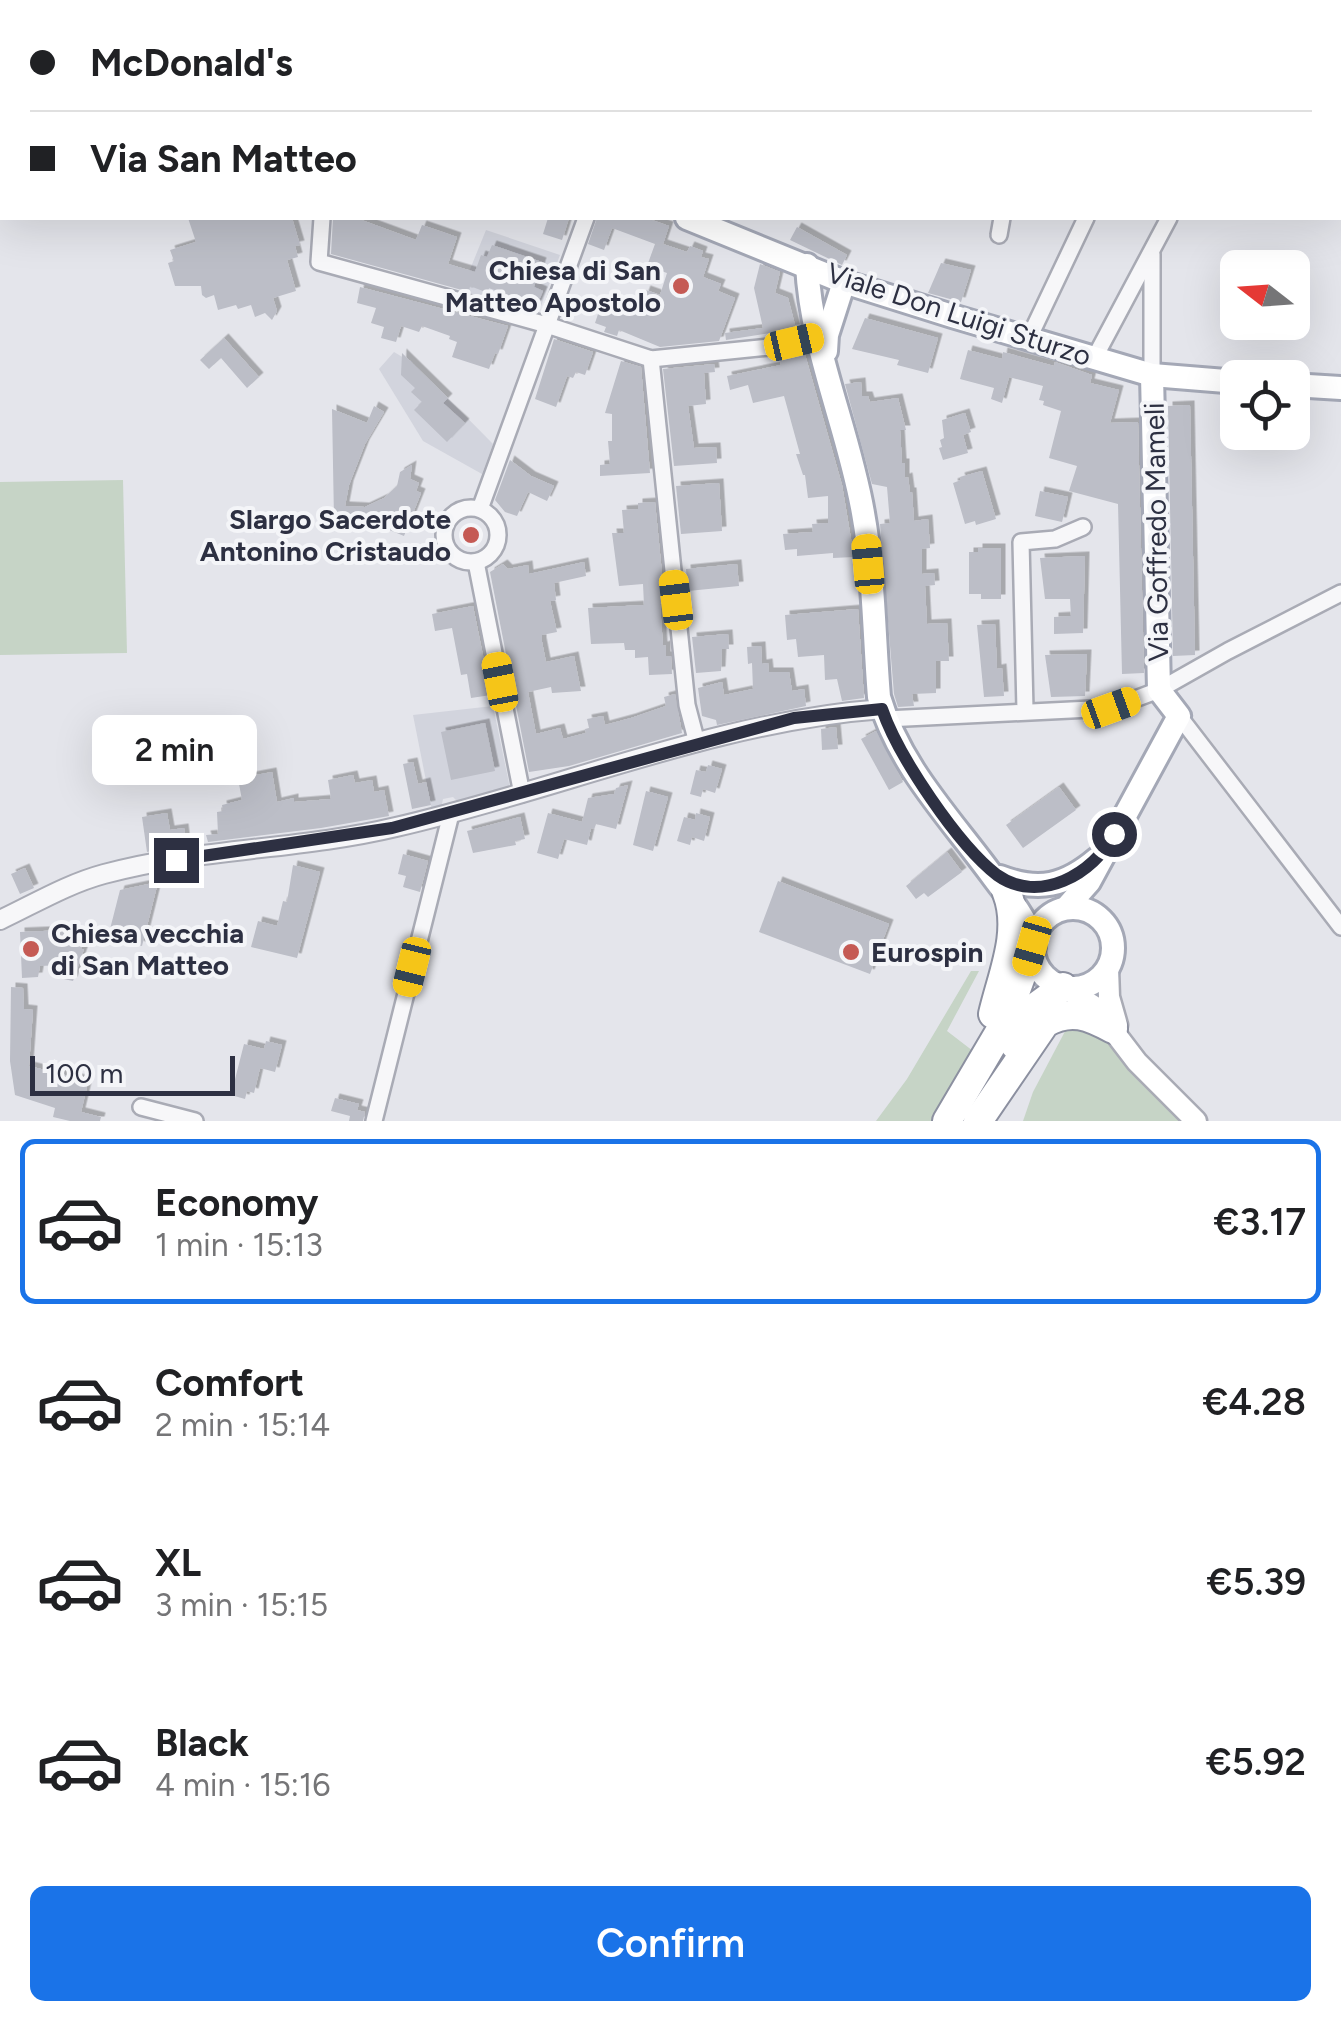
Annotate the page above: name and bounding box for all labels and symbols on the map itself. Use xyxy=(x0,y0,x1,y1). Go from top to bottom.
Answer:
north arrow xyxy=(1220,250,1310,340)
place label: Chiesa di San Matteo Apostolo xyxy=(445,253,661,319)
street label: Viale Don Luigi Sturzo xyxy=(823,255,1095,373)
marker: Chiesa di San Matteo Apostolo xyxy=(670,275,692,297)
car xyxy=(761,321,827,363)
street label: Via Goffredo Mameli xyxy=(1137,402,1175,662)
place label: Slargo Sacerdote Antonino Cristaudo xyxy=(200,502,451,568)
marker: Slargo Sacerdote Antonino Cristaudo xyxy=(460,524,482,546)
car xyxy=(850,533,886,595)
car xyxy=(657,568,695,632)
car xyxy=(480,650,520,714)
car xyxy=(1078,684,1144,732)
callout: 2 min xyxy=(94,715,258,785)
route start xyxy=(1092,812,1137,857)
route end xyxy=(154,838,199,883)
car xyxy=(1009,913,1055,979)
place label: Chiesa vecchia di San Matteo xyxy=(51,916,244,982)
car xyxy=(390,934,434,1000)
place label: Eurospin xyxy=(871,935,983,969)
marker: Chiesa vecchia di San Matteo xyxy=(20,938,42,960)
marker: Eurospin xyxy=(840,941,862,963)
scale bar xyxy=(30,1051,235,1096)

